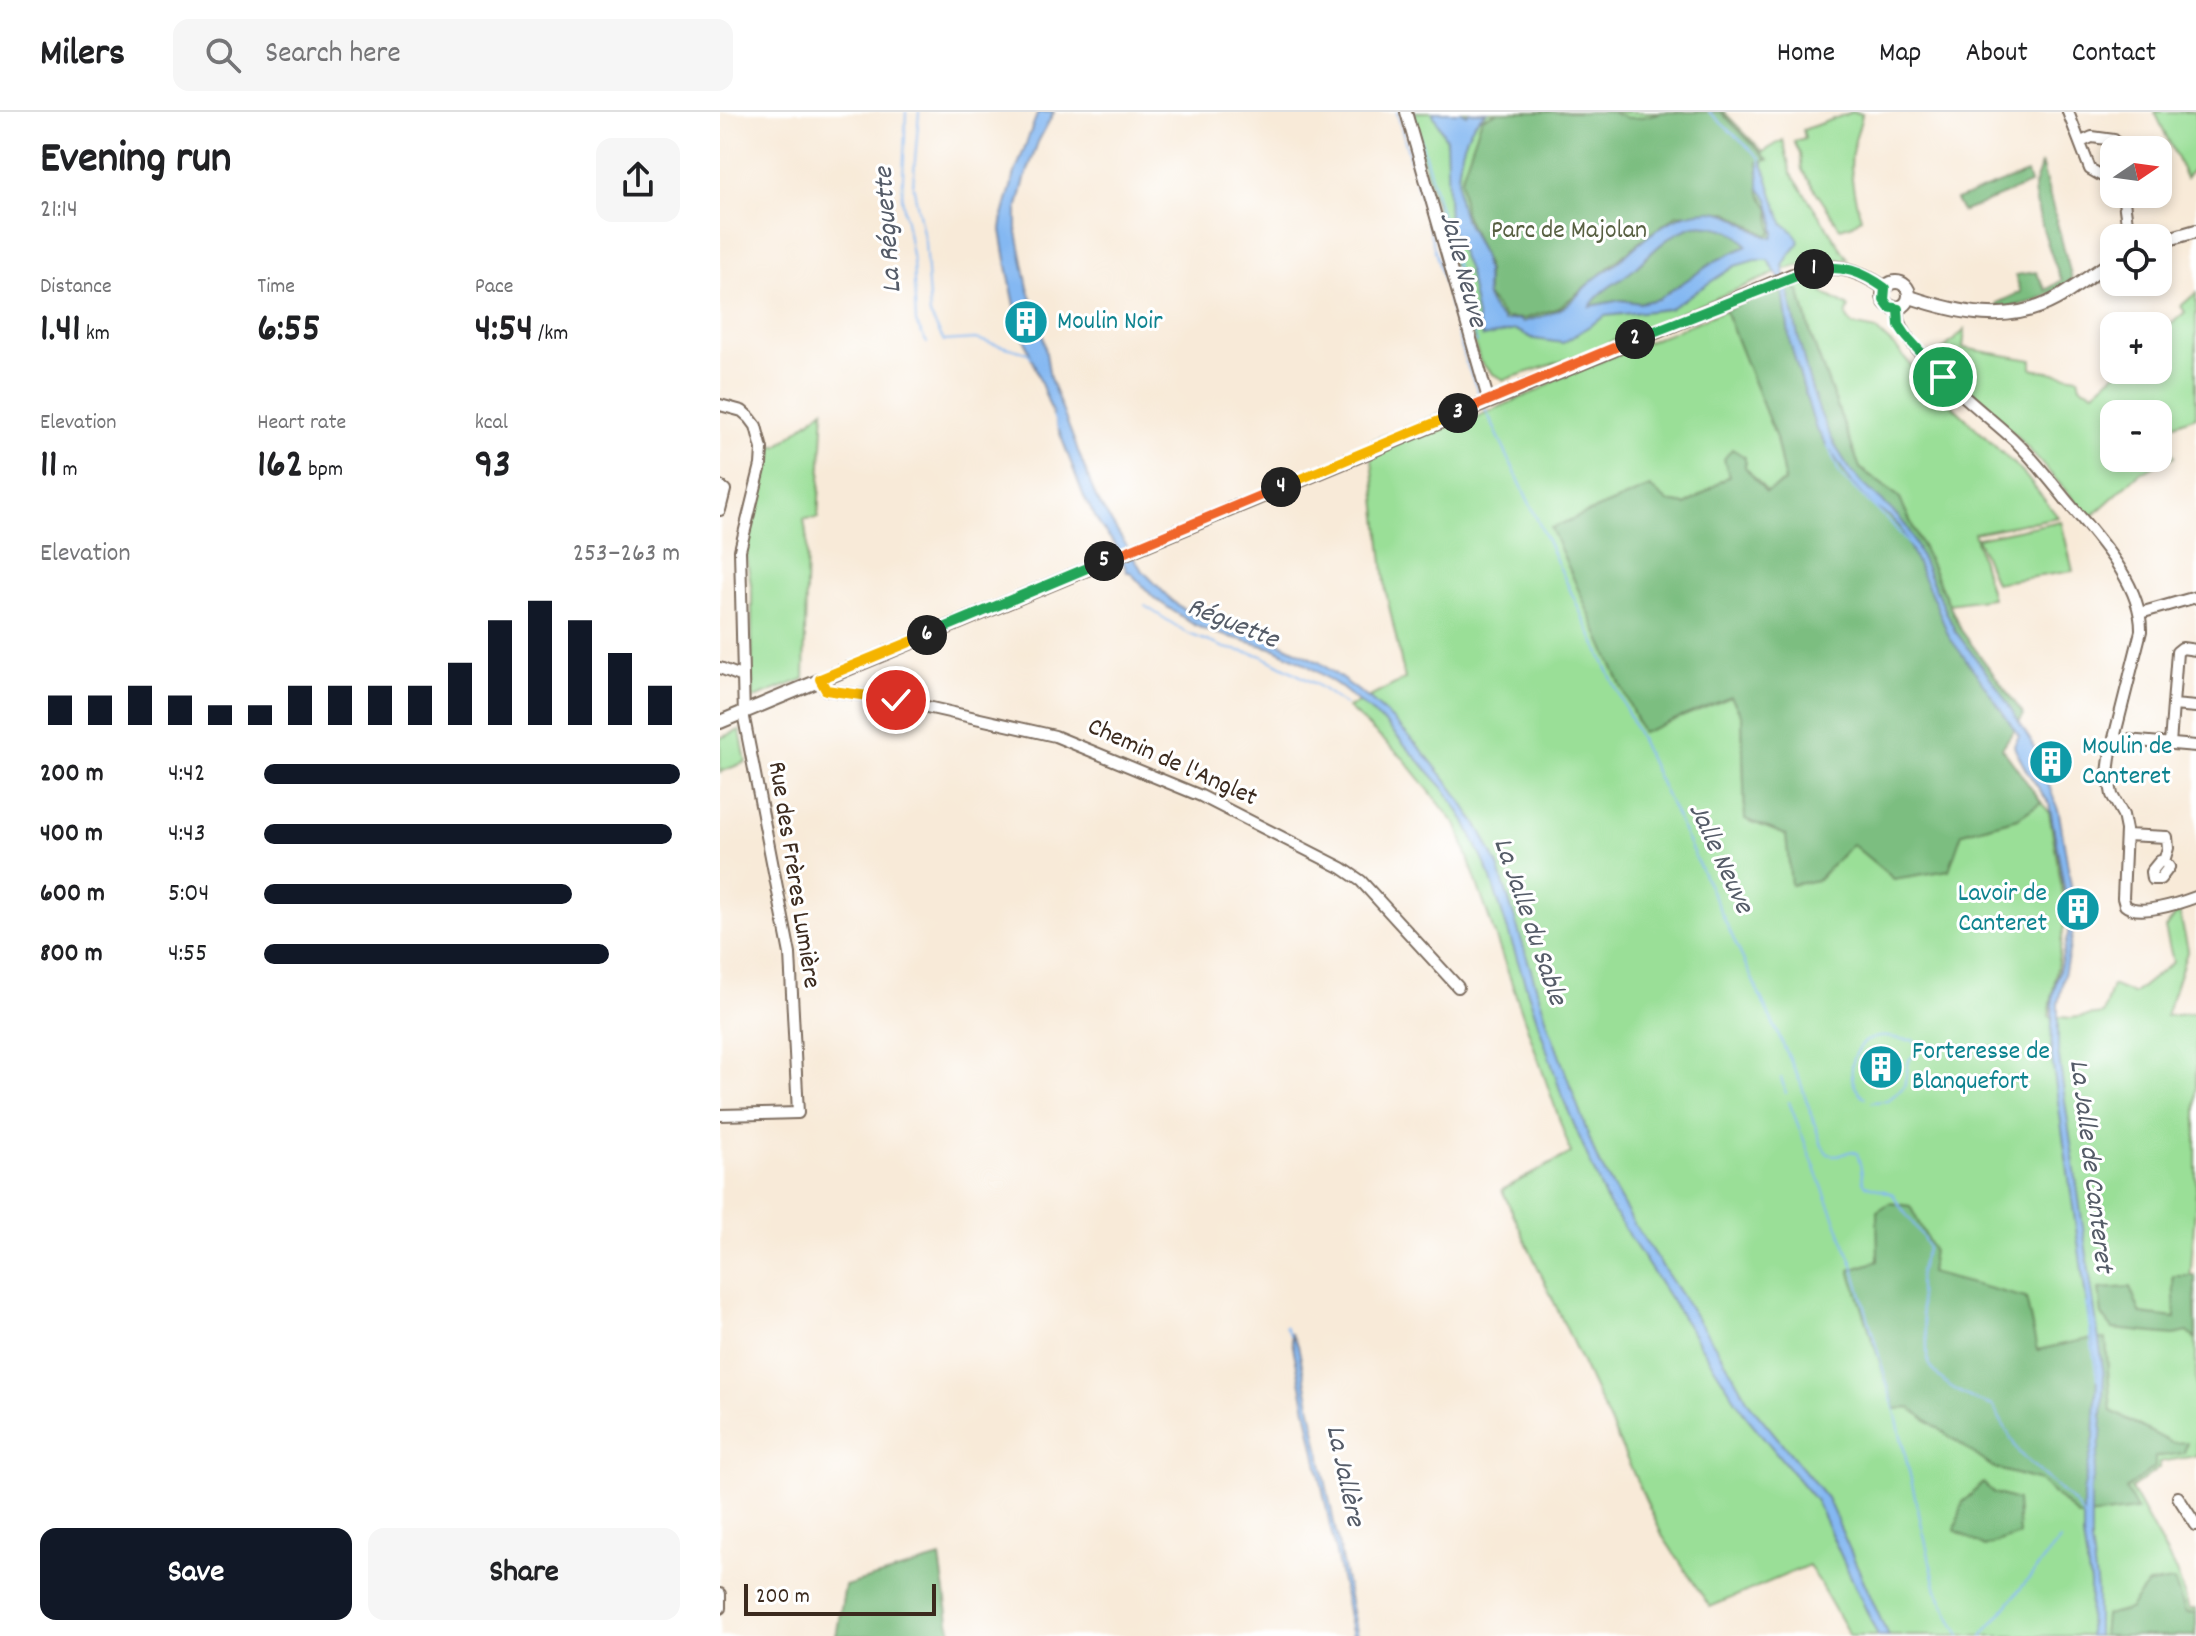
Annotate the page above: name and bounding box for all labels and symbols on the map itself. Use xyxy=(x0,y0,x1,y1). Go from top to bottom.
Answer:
north arrow xyxy=(2100,136,2172,208)
water label: La Réguette xyxy=(866,164,914,294)
water label: Jalle Neuve xyxy=(1426,208,1496,334)
park label: Parc de Majolan xyxy=(1491,213,1647,250)
pin: 1 xyxy=(1794,249,1834,289)
building icon: Moulin Noir xyxy=(1002,298,1050,346)
place label: Moulin Noir xyxy=(1057,304,1163,341)
pin: 2 xyxy=(1615,319,1655,359)
pin xyxy=(1909,343,1977,411)
pin: 3 xyxy=(1438,393,1478,433)
pin: 4 xyxy=(1261,467,1301,507)
pin: 5 xyxy=(1084,541,1124,581)
water label: Réguette xyxy=(1180,589,1285,662)
pin: 6 xyxy=(907,615,947,655)
pin xyxy=(862,666,930,734)
street label: Chemin de l'Anglet xyxy=(1081,709,1263,817)
place label: Moulin de Canteret xyxy=(2082,729,2173,796)
building icon: Moulin de Canteret xyxy=(2027,738,2075,786)
street label: Rue des Frères Lumière xyxy=(757,759,829,991)
water label: Jalle Neuve xyxy=(1676,797,1763,922)
water label: La Jalle du Sable xyxy=(1481,833,1576,1013)
place label: Lavoir de Canteret xyxy=(1958,876,2047,943)
building icon: Lavoir de Canteret xyxy=(2054,885,2102,933)
place label: Forteresse de Blanquefort xyxy=(1912,1034,2050,1101)
building icon: Forteresse de Blanquefort xyxy=(1857,1043,1905,1091)
water label: La Jalle de Canteret xyxy=(2056,1057,2122,1277)
water label: La Jallère xyxy=(1313,1422,1374,1532)
scale bar xyxy=(744,1580,936,1616)

